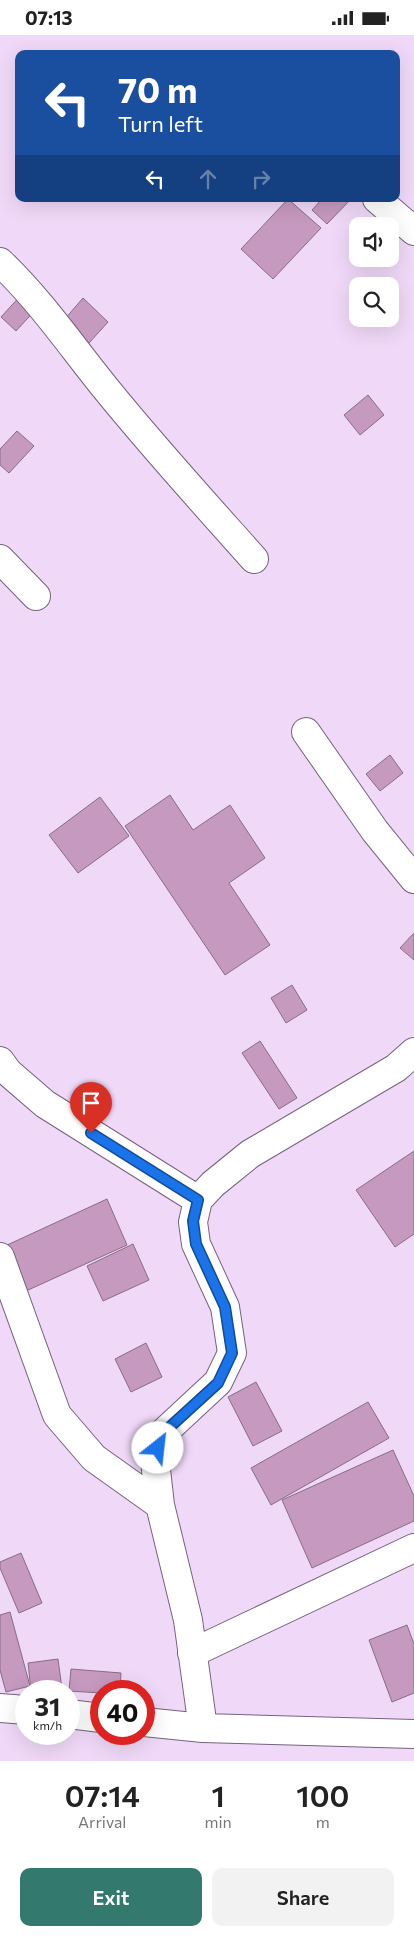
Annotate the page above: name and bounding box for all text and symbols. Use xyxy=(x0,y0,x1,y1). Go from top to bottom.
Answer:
text: 07:13 xyxy=(25,6,73,29)
text: 70 m xyxy=(118,67,198,110)
icon: left xyxy=(35,70,100,135)
text: Turn left xyxy=(118,110,203,137)
icon: left xyxy=(141,165,169,193)
icon: ahead xyxy=(194,165,222,193)
icon: right xyxy=(247,165,275,193)
map controls xyxy=(349,217,399,327)
button: sound xyxy=(349,217,399,267)
button: search xyxy=(349,277,399,327)
pin xyxy=(70,1082,112,1133)
icon: arrive xyxy=(77,1089,105,1117)
position arrow xyxy=(131,1421,183,1473)
speed limit sign: 40 xyxy=(90,1680,155,1745)
text: 31 xyxy=(35,1691,60,1721)
text: km/h xyxy=(33,1718,62,1732)
text: 07:14 xyxy=(65,1776,140,1813)
text: 1 xyxy=(211,1776,225,1813)
text: 100 xyxy=(296,1776,349,1813)
text: Arrival xyxy=(78,1812,126,1831)
text: min xyxy=(204,1812,232,1831)
text: m xyxy=(316,1812,330,1831)
button: Exit xyxy=(20,1868,202,1926)
button: Share xyxy=(212,1868,394,1926)

